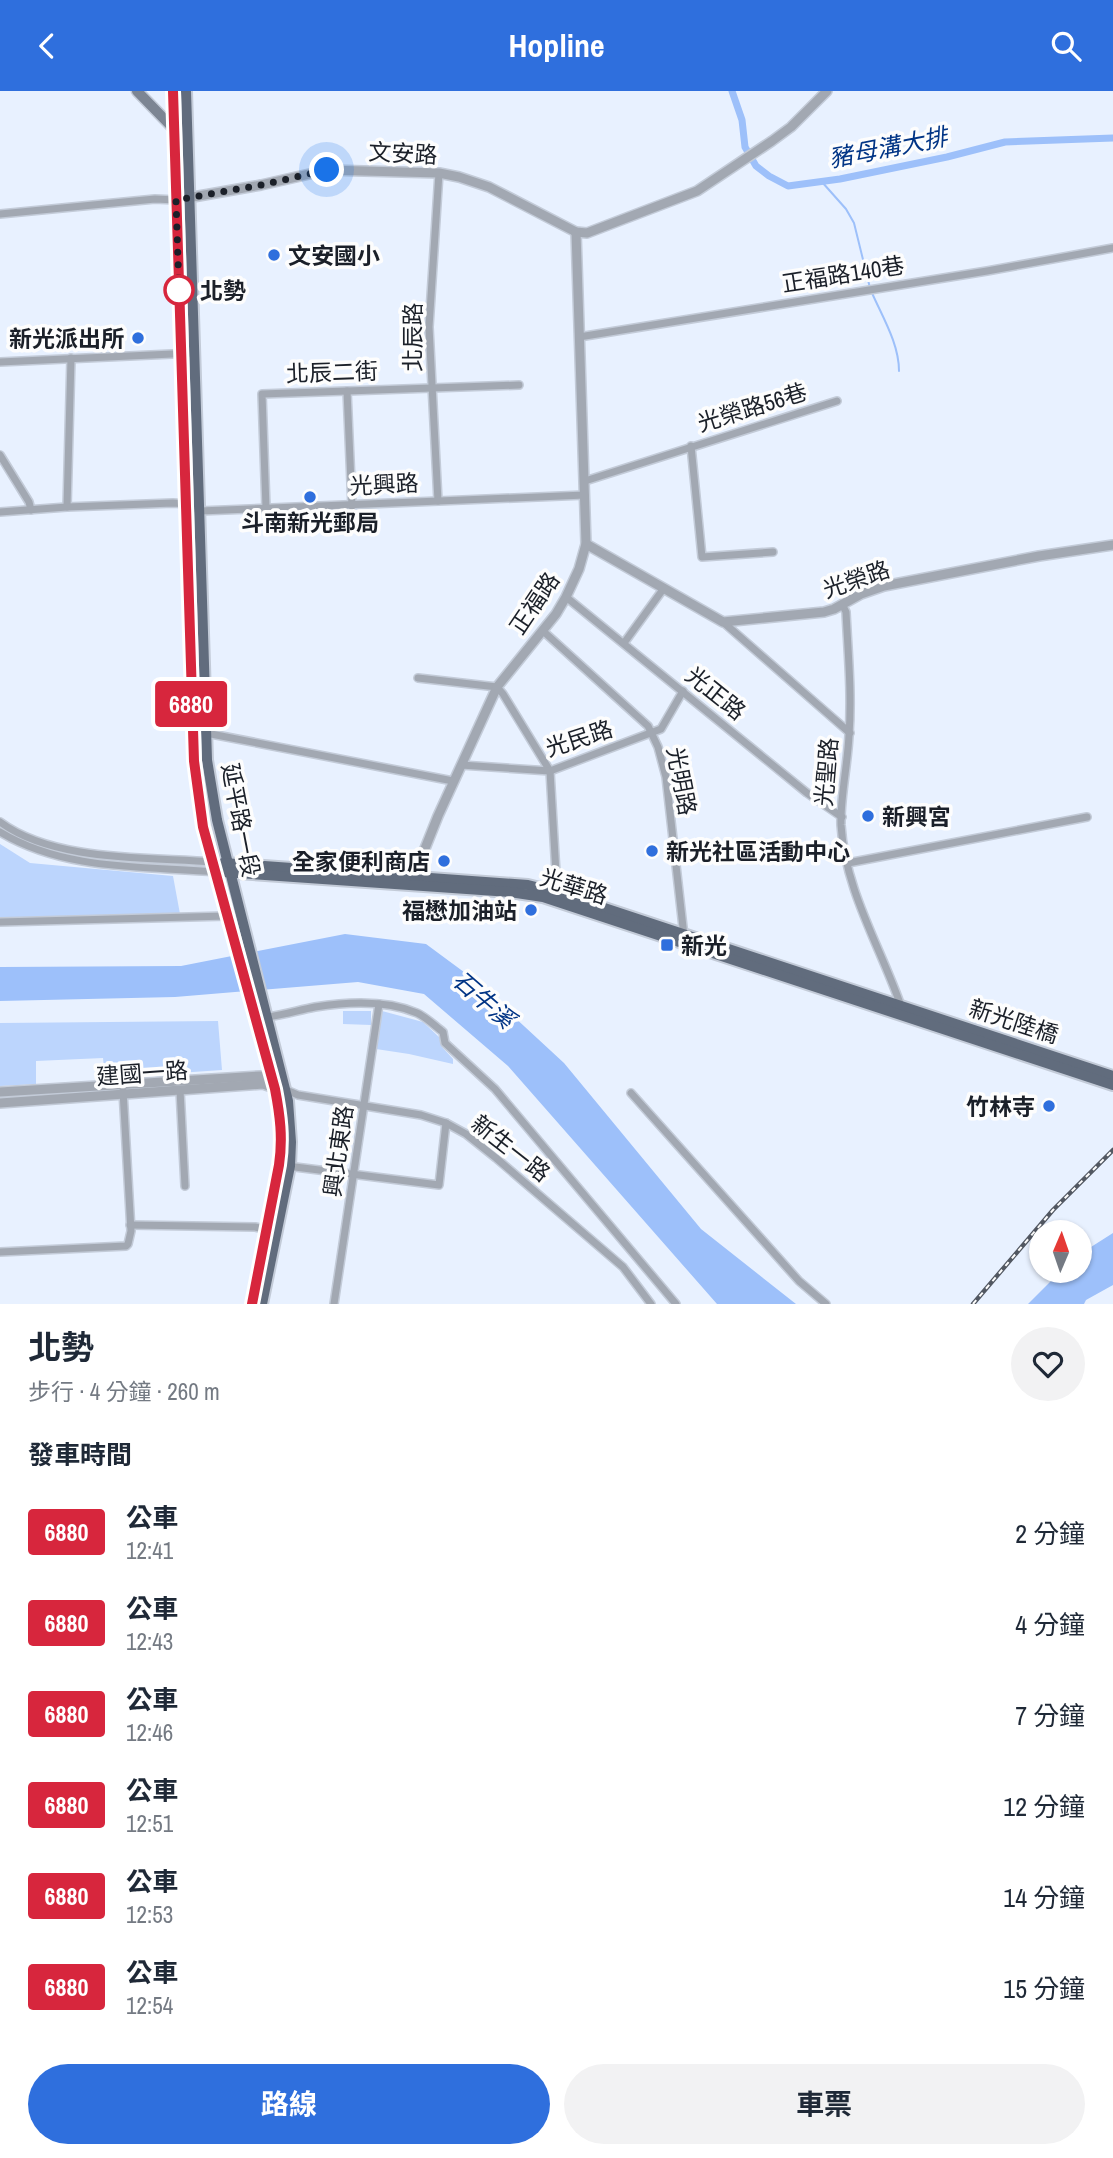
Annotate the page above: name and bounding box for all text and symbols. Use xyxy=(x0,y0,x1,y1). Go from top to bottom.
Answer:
text: Hopline xyxy=(508,24,605,67)
icon: back xyxy=(28,27,66,65)
icon: search xyxy=(1047,27,1085,65)
water label: 豬母溝大排 xyxy=(826,119,953,174)
street label: 文安路 xyxy=(368,136,438,170)
your location xyxy=(309,152,344,187)
place label: 文安國小 xyxy=(288,240,380,271)
marker: 文安國小 xyxy=(266,247,282,263)
street label: 正福路140巷 xyxy=(780,249,906,299)
marker: 北勢 xyxy=(164,275,194,305)
place label: 北勢 xyxy=(200,275,246,306)
street label: 北辰路 xyxy=(397,303,428,372)
place label: 新光派出所 xyxy=(9,323,124,354)
marker: 新光派出所 xyxy=(130,330,146,346)
street label: 北辰二街 xyxy=(285,355,379,389)
street label: 光榮路56巷 xyxy=(693,376,811,438)
street label: 光興路 xyxy=(349,467,419,501)
marker: 斗南新光郵局 xyxy=(302,489,318,505)
place label: 斗南新光郵局 xyxy=(241,507,379,538)
street label: 光榮路 xyxy=(818,553,894,605)
street label: 正福路 xyxy=(502,566,566,640)
street label: 光正路 xyxy=(679,659,753,727)
line badge: 6880 xyxy=(142,681,240,727)
text: 6880 xyxy=(169,688,213,720)
street label: 光民路 xyxy=(541,713,617,763)
street label: 光聖路 xyxy=(808,736,844,808)
street label: 光明路 xyxy=(660,744,704,818)
street label: 延平路一段 xyxy=(215,761,267,879)
place label: 新興宮 xyxy=(882,801,951,832)
marker: 新興宮 xyxy=(860,808,876,824)
place label: 新光社區活動中心 xyxy=(666,836,850,867)
marker: 新光社區活動中心 xyxy=(644,843,660,859)
place label: 全家便利商店 xyxy=(292,846,430,877)
marker: 全家便利商店 xyxy=(436,853,452,869)
street label: 光華路 xyxy=(536,861,612,911)
place label: 福懋加油站 xyxy=(402,895,517,926)
marker: 福懋加油站 xyxy=(523,902,539,918)
place label: 新光 xyxy=(681,930,727,961)
marker: 新光 xyxy=(659,937,675,953)
water label: 石牛溪 xyxy=(446,963,524,1037)
street label: 新光陸橋 xyxy=(965,992,1063,1050)
street label: 建國一路 xyxy=(95,1054,189,1092)
place label: 竹林寺 xyxy=(966,1091,1035,1122)
marker: 竹林寺 xyxy=(1041,1098,1057,1114)
street label: 興北東路 xyxy=(316,1103,360,1199)
street label: 新生一路 xyxy=(465,1107,557,1189)
north arrow xyxy=(1029,1220,1092,1283)
map controls xyxy=(1029,1220,1092,1283)
text: 北勢 xyxy=(28,1325,94,1369)
button: heart xyxy=(1011,1327,1085,1401)
text: 步行 · 4 分鐘 · 260 m xyxy=(28,1376,220,1407)
text: 發車時間 xyxy=(28,1437,132,1472)
text: 公車 xyxy=(126,1500,178,1535)
text: 6880 xyxy=(45,1516,88,1548)
text: 2 分鐘 xyxy=(1015,1516,1085,1551)
text: 12:41 xyxy=(126,1535,173,1566)
text: 公車 xyxy=(126,1591,178,1626)
text: 6880 xyxy=(45,1607,88,1639)
text: 4 分鐘 xyxy=(1015,1607,1085,1642)
text: 12:43 xyxy=(126,1626,173,1657)
text: 公車 xyxy=(126,1682,178,1717)
text: 6880 xyxy=(45,1698,88,1730)
text: 7 分鐘 xyxy=(1015,1698,1085,1733)
text: 12:46 xyxy=(126,1717,173,1748)
text: 公車 xyxy=(126,1773,178,1808)
text: 6880 xyxy=(45,1789,88,1821)
text: 12 分鐘 xyxy=(1003,1789,1085,1824)
text: 12:51 xyxy=(126,1808,173,1839)
text: 公車 xyxy=(126,1864,178,1899)
text: 6880 xyxy=(45,1880,88,1912)
text: 14 分鐘 xyxy=(1003,1880,1085,1915)
text: 12:53 xyxy=(126,1899,173,1930)
text: 公車 xyxy=(126,1955,178,1990)
text: 6880 xyxy=(45,1971,88,2003)
text: 15 分鐘 xyxy=(1003,1971,1085,2006)
text: 12:54 xyxy=(126,1990,173,2021)
button: 路線 xyxy=(28,2064,550,2144)
button: 車票 xyxy=(564,2064,1085,2144)

